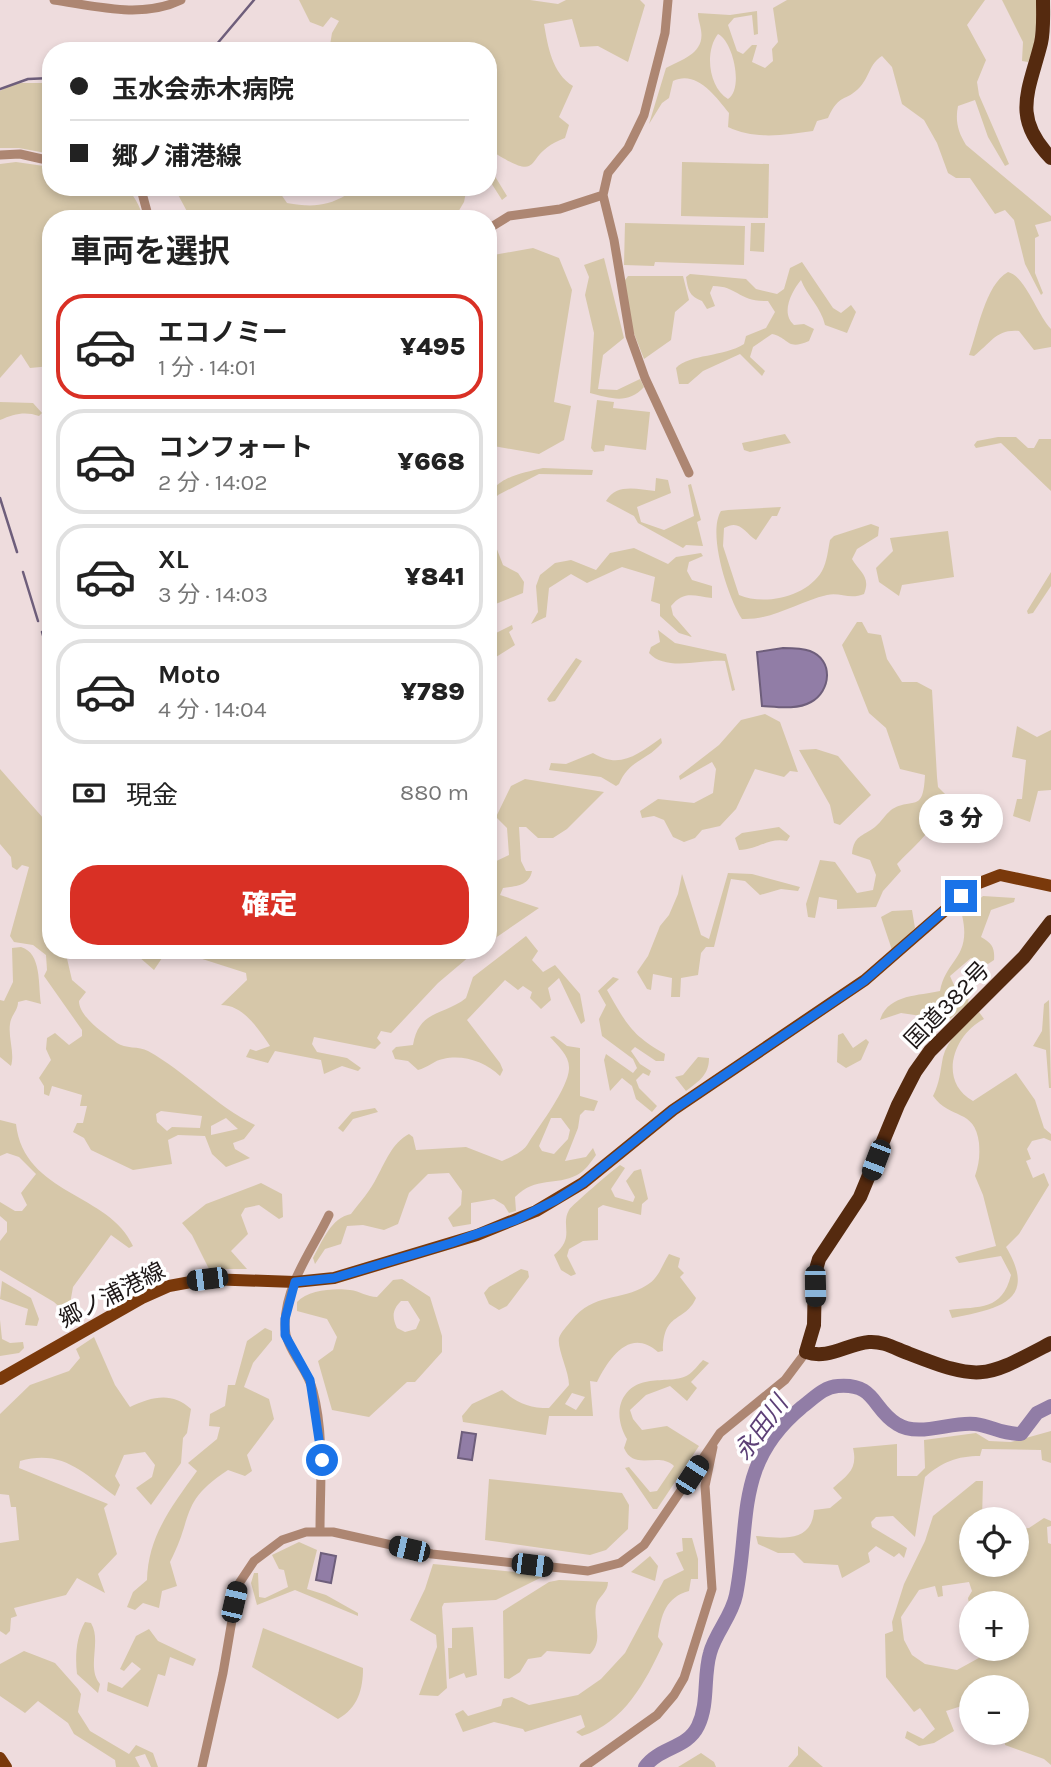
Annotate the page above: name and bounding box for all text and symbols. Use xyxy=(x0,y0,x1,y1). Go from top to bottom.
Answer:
text: 玉水会赤木病院 xyxy=(112,74,294,105)
text: 郷ノ浦港線 xyxy=(112,141,242,172)
text: 車両を選択 xyxy=(70,233,230,270)
icon: car xyxy=(74,315,137,378)
text: エコノミー xyxy=(158,317,288,348)
text: ¥495 xyxy=(400,331,465,362)
text: 1 分 · 14:01 xyxy=(158,354,256,381)
icon: car xyxy=(74,430,137,493)
text: コンフォート xyxy=(158,432,313,463)
text: ¥668 xyxy=(398,446,465,477)
text: 2 分 · 14:02 xyxy=(158,469,268,496)
text: XL xyxy=(158,544,189,575)
icon: car xyxy=(74,545,137,608)
text: ¥841 xyxy=(405,561,465,592)
text: 3 分 · 14:03 xyxy=(158,581,268,608)
text: Moto xyxy=(158,659,220,690)
icon: car xyxy=(74,660,137,723)
text: ¥789 xyxy=(401,676,465,707)
text: 4 分 · 14:04 xyxy=(158,696,267,723)
icon: cash xyxy=(70,774,108,812)
text: 880 m xyxy=(400,779,469,806)
text: 現金 xyxy=(126,780,178,811)
callout: 3 分 xyxy=(919,794,1003,844)
text: 3 分 xyxy=(939,805,983,832)
button: 確定 xyxy=(70,865,469,945)
route end xyxy=(945,880,977,912)
street label: 国道382号 xyxy=(899,956,995,1054)
car xyxy=(859,1137,894,1183)
street label: 郷ノ浦港線 xyxy=(55,1257,169,1333)
car xyxy=(805,1265,826,1307)
car xyxy=(185,1266,230,1292)
water label: 永田川 xyxy=(729,1388,795,1465)
route start xyxy=(306,1444,338,1476)
car xyxy=(672,1452,713,1498)
map controls xyxy=(959,1507,1029,1745)
button: locate xyxy=(959,1507,1029,1577)
car xyxy=(387,1534,432,1564)
car xyxy=(510,1552,555,1578)
car xyxy=(220,1579,249,1625)
button: + xyxy=(959,1591,1029,1661)
button: − xyxy=(959,1675,1029,1745)

